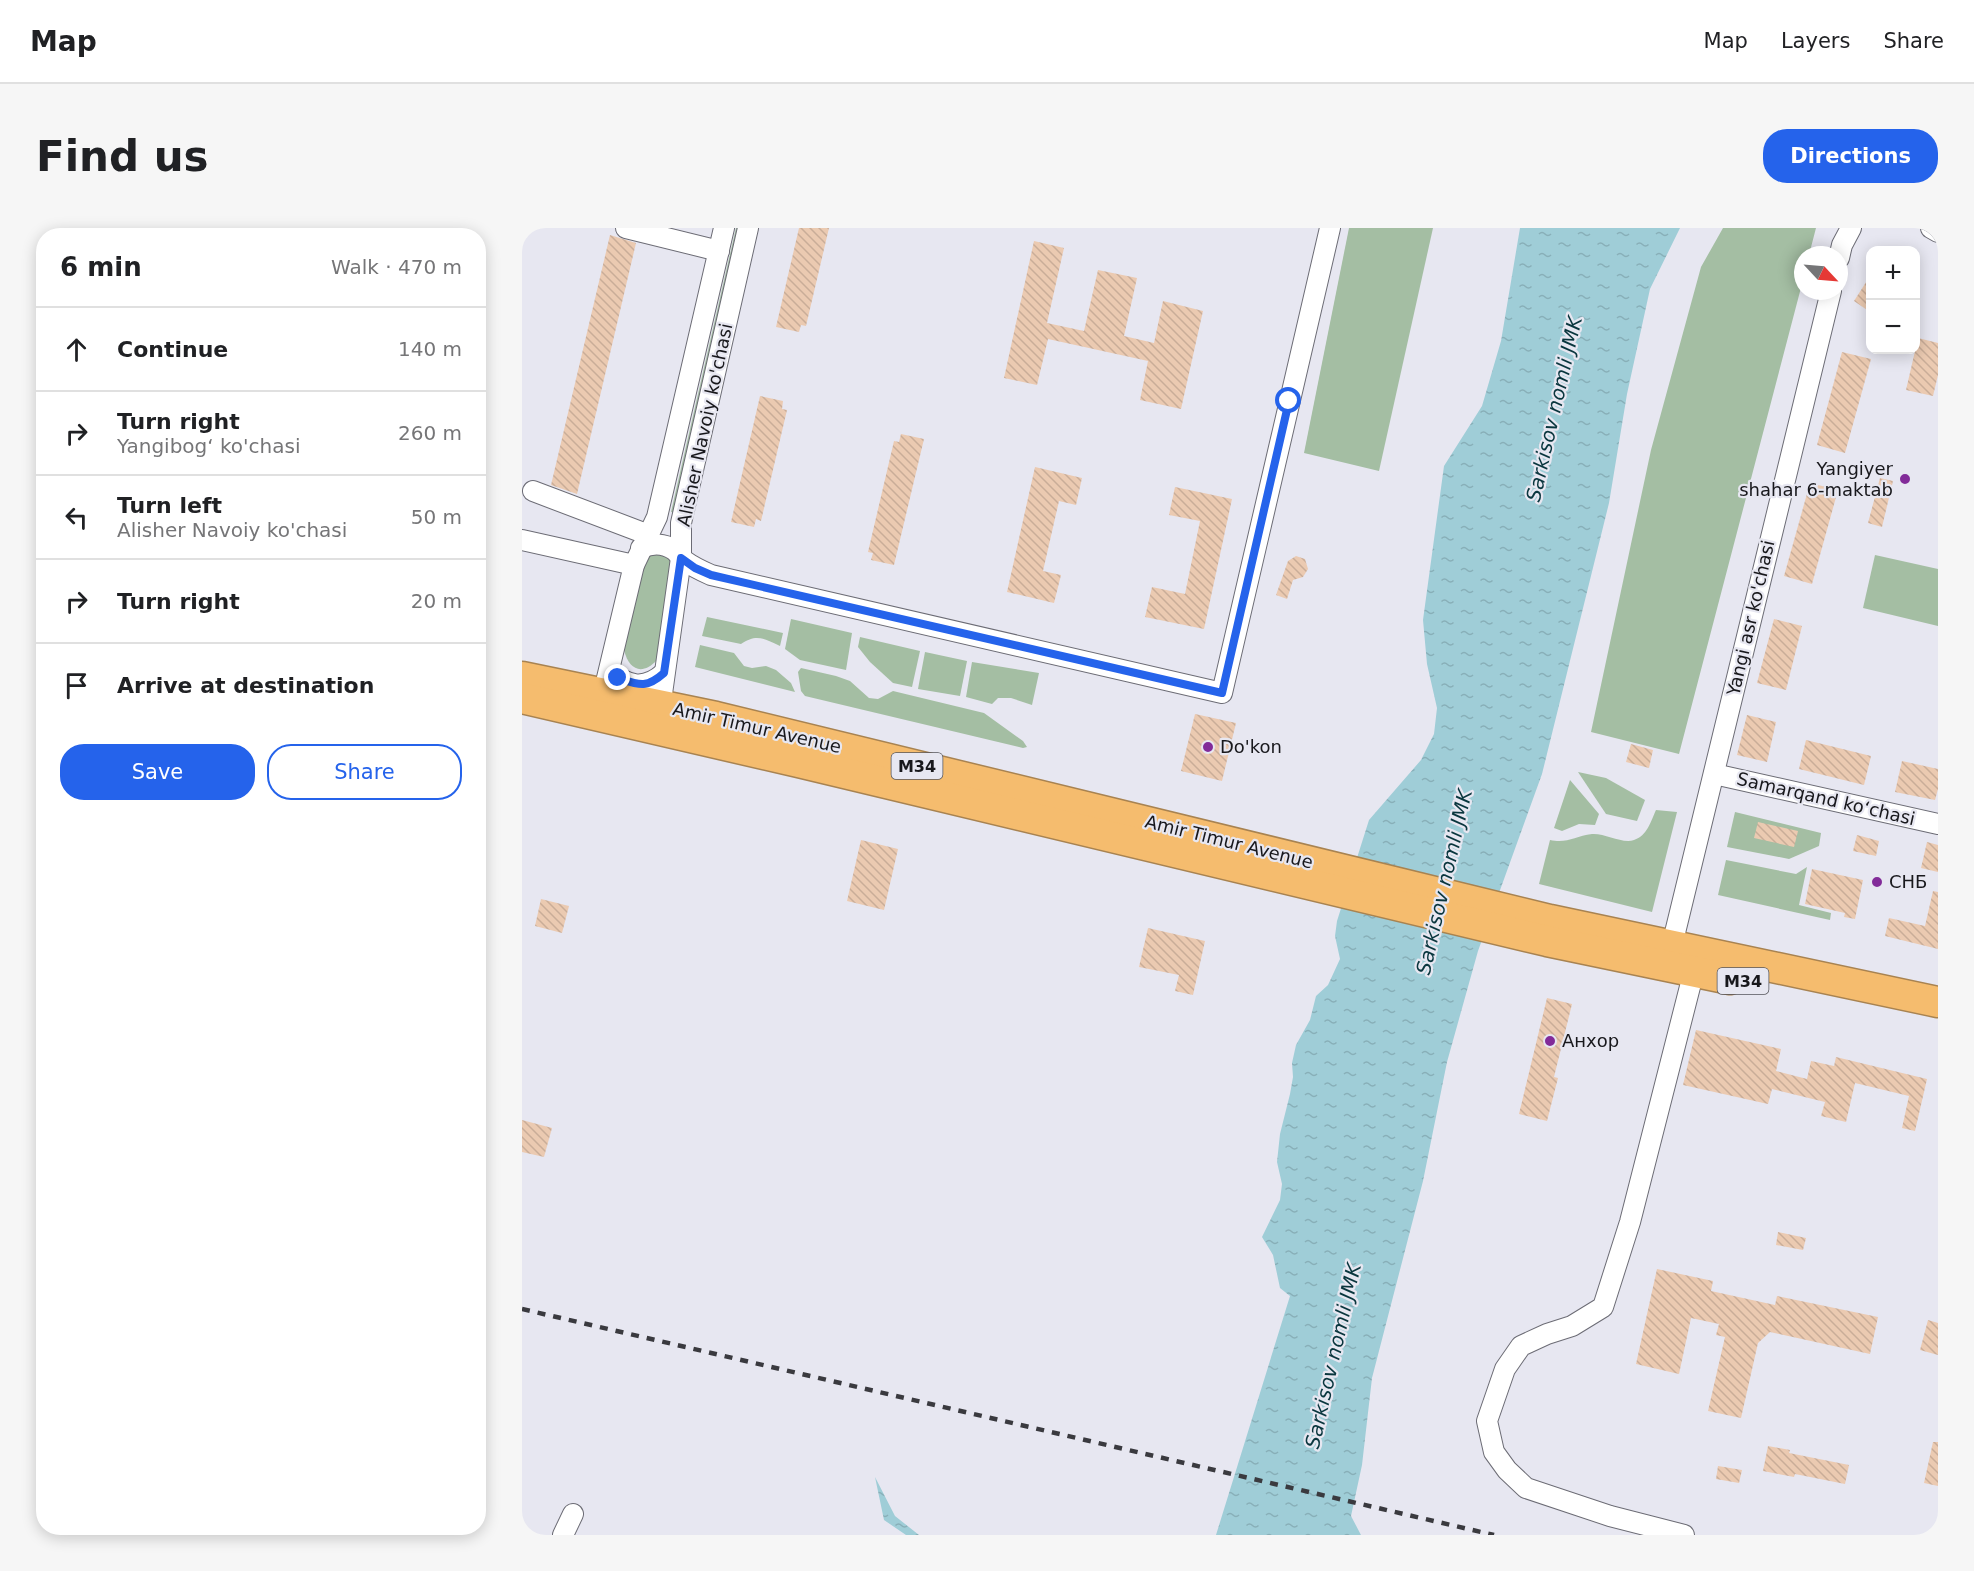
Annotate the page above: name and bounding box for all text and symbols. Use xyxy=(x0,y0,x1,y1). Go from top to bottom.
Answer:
text: Map xyxy=(30,25,97,58)
text: Map xyxy=(1704,29,1748,53)
text: Layers xyxy=(1781,29,1850,53)
text: Share xyxy=(1883,29,1944,53)
button: Directions xyxy=(1763,129,1938,183)
text: Find us xyxy=(36,132,209,181)
north arrow xyxy=(1794,246,1848,300)
map controls xyxy=(1866,246,1920,354)
button: + xyxy=(1866,246,1920,300)
text: 6 min xyxy=(60,252,142,282)
text: Walk · 470 m xyxy=(331,255,462,279)
button: − xyxy=(1866,300,1920,354)
water label: Sarkisov nomli JMK xyxy=(1521,312,1587,504)
street label: Alisher Navoiy ko'chasi xyxy=(673,321,736,528)
icon: ahead xyxy=(60,333,93,366)
text: Continue xyxy=(117,337,228,362)
text: 140 m xyxy=(398,337,462,361)
route start xyxy=(1275,387,1301,413)
text: Turn right xyxy=(117,409,240,434)
icon: right xyxy=(60,417,93,450)
text: 260 m xyxy=(398,421,462,445)
text: Yangibog‘ ko'chasi xyxy=(117,434,301,458)
place label: Yangiyer shahar 6-maktab xyxy=(1739,458,1894,500)
marker: Yangiyer shahar 6-maktab xyxy=(1898,472,1912,486)
text: Turn left xyxy=(117,493,222,518)
icon: left xyxy=(60,501,93,534)
text: 50 m xyxy=(411,505,462,529)
text: Alisher Navoiy ko'chasi xyxy=(117,518,347,542)
street label: Yangi asr ko'chasi xyxy=(1722,538,1779,699)
icon: right xyxy=(60,585,93,618)
text: Turn right xyxy=(117,589,240,614)
text: 20 m xyxy=(411,589,462,613)
route end xyxy=(604,664,630,690)
icon: arrive xyxy=(60,669,93,702)
text: Arrive at destination xyxy=(117,673,374,698)
street label: Amir Timur Avenue xyxy=(671,698,843,757)
place label: Do'kon xyxy=(1220,736,1282,757)
marker: Do'kon xyxy=(1201,740,1215,754)
button: Save xyxy=(60,744,255,800)
button: Share xyxy=(267,744,462,800)
road number: M34 xyxy=(892,753,942,779)
street label: Samarqand ko‘chasi xyxy=(1735,768,1917,829)
water label: Sarkisov nomli JMK xyxy=(1411,785,1477,977)
street label: Amir Timur Avenue xyxy=(1143,810,1315,873)
place label: СНБ xyxy=(1889,871,1927,892)
marker: СНБ xyxy=(1870,875,1884,889)
road number: M34 xyxy=(1718,968,1768,994)
place label: Анхор xyxy=(1562,1030,1619,1051)
marker: Анхор xyxy=(1543,1034,1557,1048)
water label: Sarkisov nomli JMK xyxy=(1300,1259,1366,1451)

